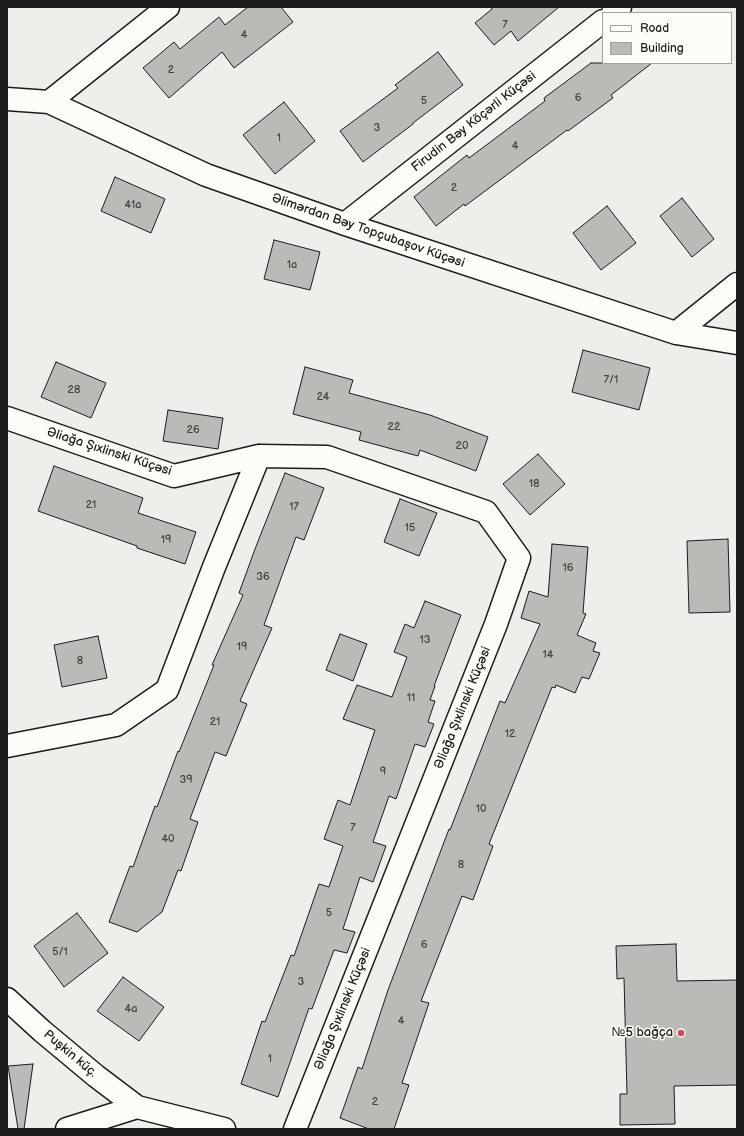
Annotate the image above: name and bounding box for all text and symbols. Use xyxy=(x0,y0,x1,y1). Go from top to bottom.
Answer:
legend xyxy=(602,12,732,64)
house number: 7 xyxy=(502,18,508,32)
text: Road xyxy=(640,21,669,36)
house number: 4 xyxy=(241,28,247,42)
text: Building xyxy=(640,41,684,56)
house number: 2 xyxy=(168,63,174,77)
street label: Firudin Bəy Köçərli Küçəsi xyxy=(409,69,539,175)
house number: 6 xyxy=(575,91,581,105)
house number: 5 xyxy=(421,94,427,108)
house number: 3 xyxy=(374,121,380,135)
house number: 1 xyxy=(277,131,281,145)
house number: 4 xyxy=(512,139,518,153)
house number: 2 xyxy=(451,181,457,195)
street label: Əlimərdan Bəy Topçubaşov Küçəsi xyxy=(269,191,467,271)
house number: 41a xyxy=(124,198,142,212)
house number: 1a xyxy=(287,258,297,272)
house number: 7/1 xyxy=(604,373,618,387)
house number: 28 xyxy=(68,383,80,397)
house number: 24 xyxy=(316,390,330,404)
house number: 22 xyxy=(388,420,400,434)
house number: 26 xyxy=(186,423,200,437)
street label: Əliağa Şıxlinski Küçəsi xyxy=(45,424,173,480)
house number: 20 xyxy=(456,439,468,453)
house number: 18 xyxy=(529,477,539,491)
house number: 21 xyxy=(86,498,96,512)
house number: 17 xyxy=(289,500,299,514)
house number: 15 xyxy=(405,521,415,535)
house number: 19 xyxy=(161,533,171,547)
house number: 16 xyxy=(563,561,573,575)
house number: 36 xyxy=(256,570,270,584)
house number: 13 xyxy=(419,633,431,647)
house number: 19 xyxy=(237,640,247,654)
street label: Əliağa Şıxlinski Küçəsi xyxy=(431,645,495,771)
house number: 14 xyxy=(543,648,553,662)
house number: 8 xyxy=(77,654,83,668)
house number: 11 xyxy=(407,691,415,705)
house number: 21 xyxy=(210,715,220,729)
house number: 12 xyxy=(505,727,515,741)
house number: 9 xyxy=(380,765,386,779)
house number: 39 xyxy=(179,773,193,787)
house number: 10 xyxy=(476,802,486,816)
house number: 7 xyxy=(350,821,356,835)
house number: 40 xyxy=(161,832,175,846)
house number: 8 xyxy=(458,858,464,872)
house number: 5 xyxy=(326,906,332,920)
house number: 6 xyxy=(421,938,427,952)
house number: 5/1 xyxy=(52,945,68,959)
street label: Əliağa Şıxlinski Küçəsi xyxy=(311,946,375,1072)
house number: 3 xyxy=(298,975,304,989)
house number: 4a xyxy=(125,1002,137,1016)
house number: 4 xyxy=(398,1014,404,1028)
place label: №5 bağça xyxy=(612,1025,673,1041)
street label: Puşkin küç. xyxy=(40,1027,100,1081)
marker: №5 bağça xyxy=(676,1028,686,1038)
house number: 1 xyxy=(268,1052,272,1066)
house number: 2 xyxy=(372,1095,378,1109)

